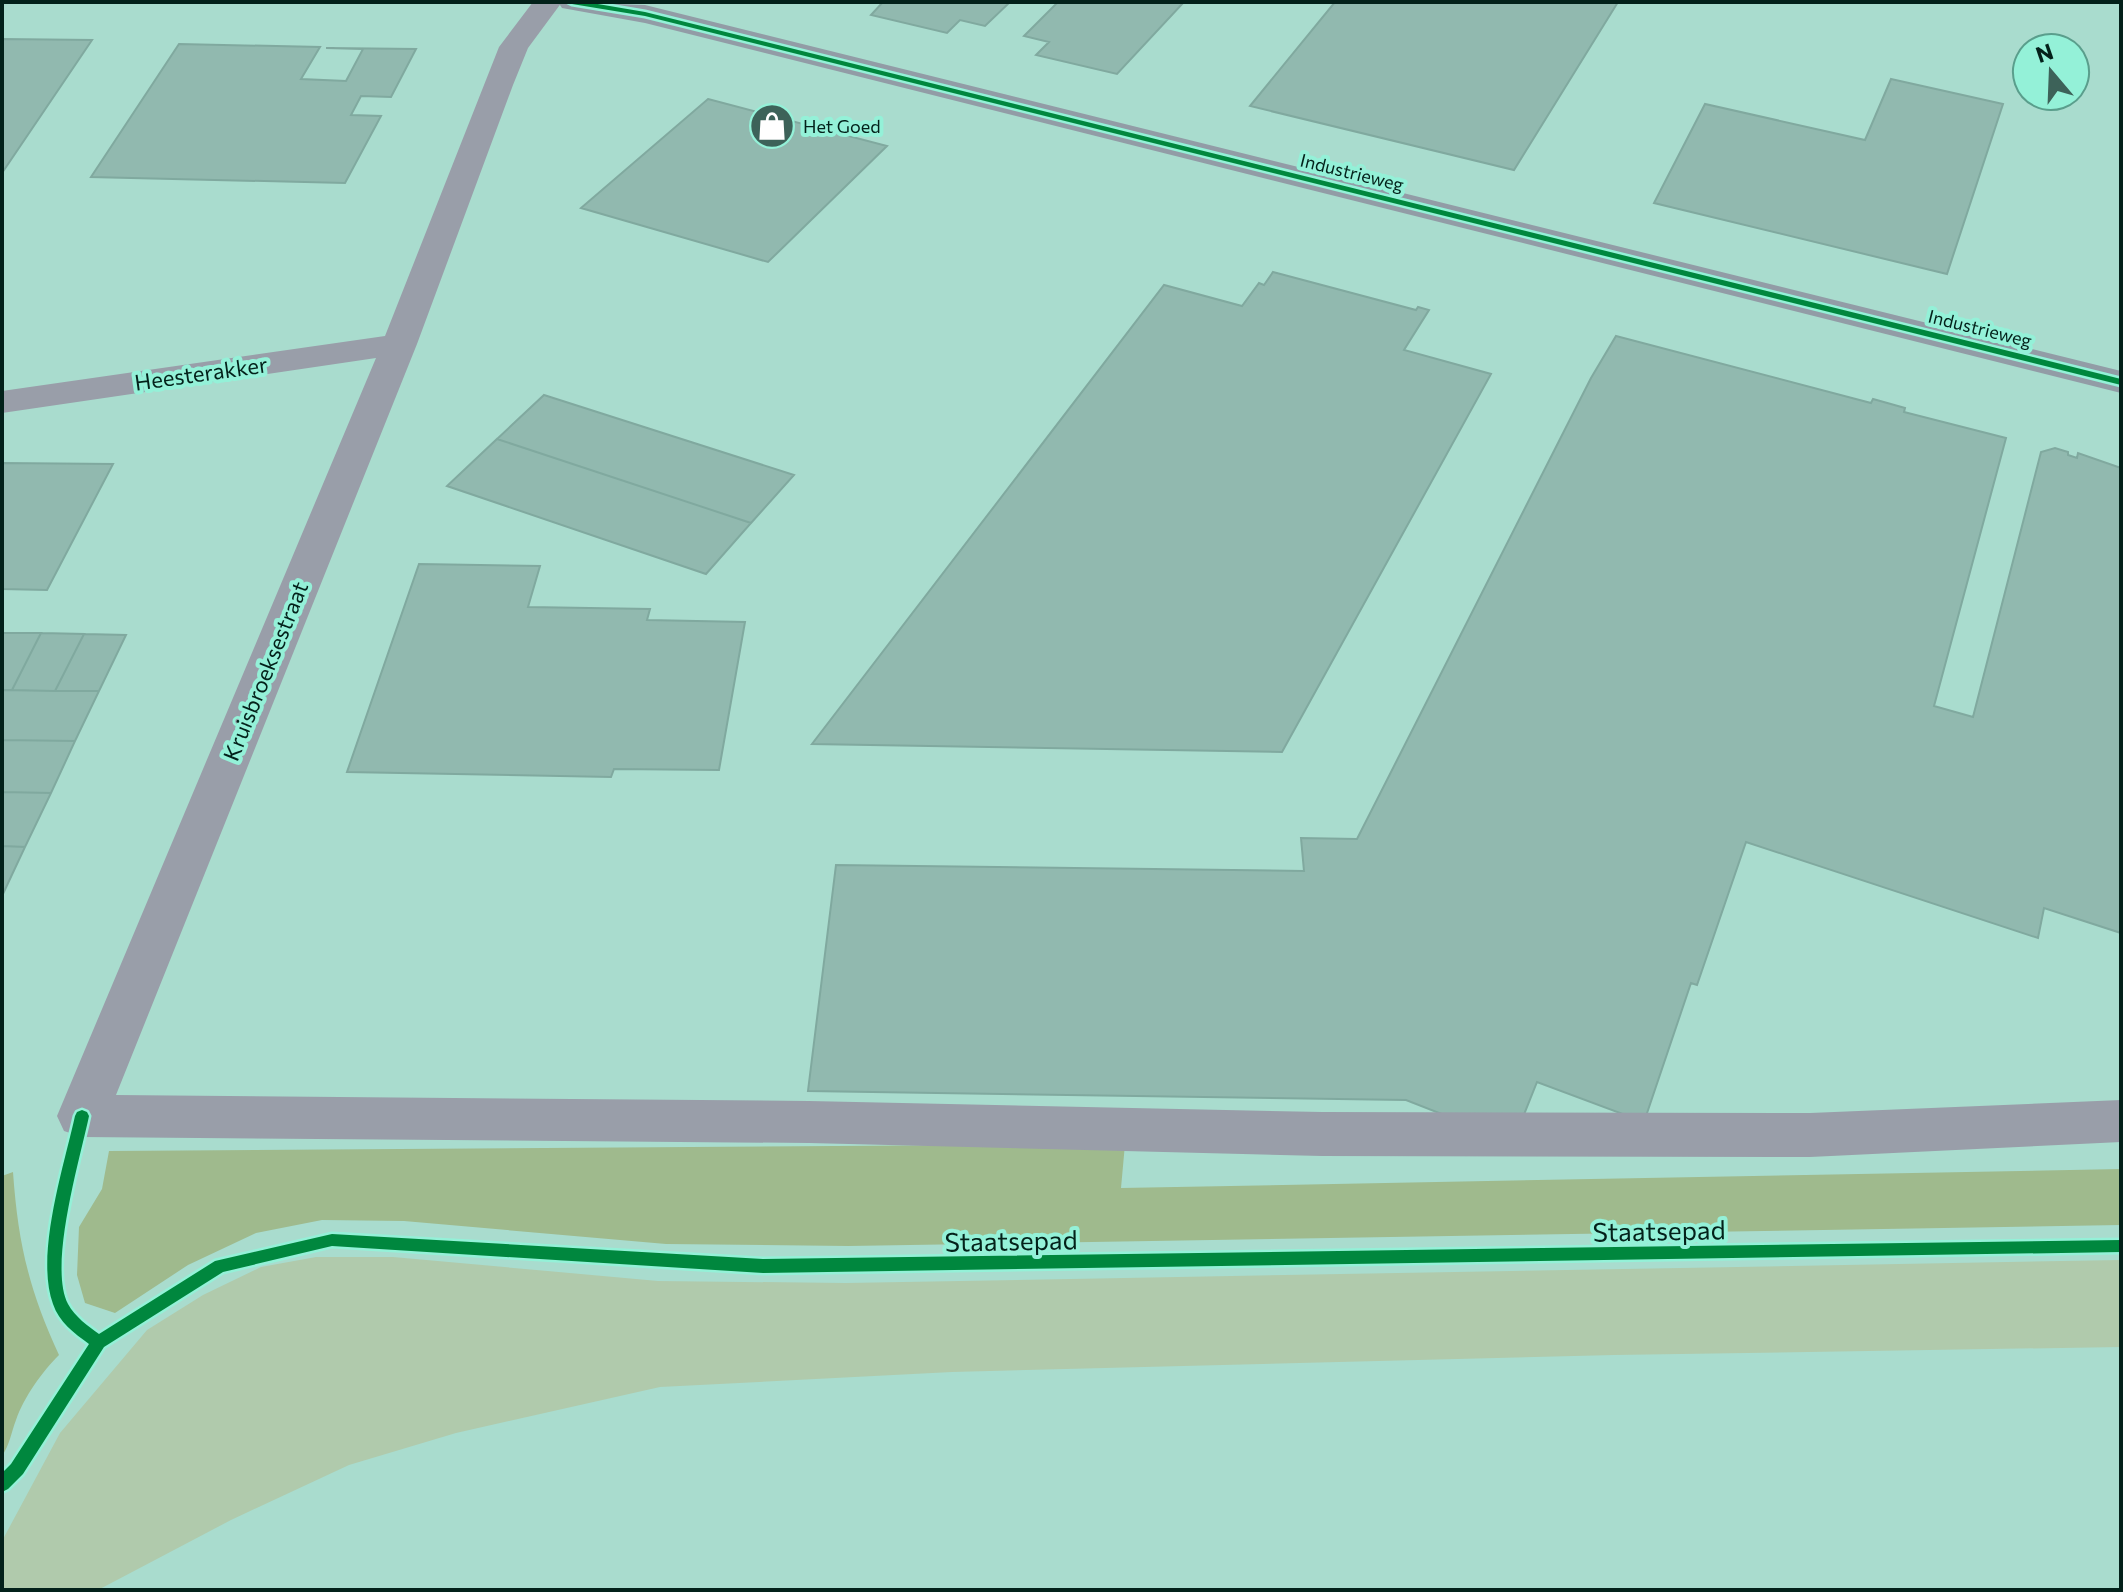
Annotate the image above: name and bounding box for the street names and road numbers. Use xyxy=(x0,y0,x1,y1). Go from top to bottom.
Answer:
street label: Industrieweg xyxy=(1298,149,1406,196)
street label: Industrieweg xyxy=(1926,305,2034,352)
street label: Heesterakker xyxy=(133,350,269,396)
street label: Kruisbroeksestraat xyxy=(217,577,313,765)
street label: Staatsepad xyxy=(1592,1213,1726,1247)
street label: Staatsepad xyxy=(944,1223,1078,1257)

